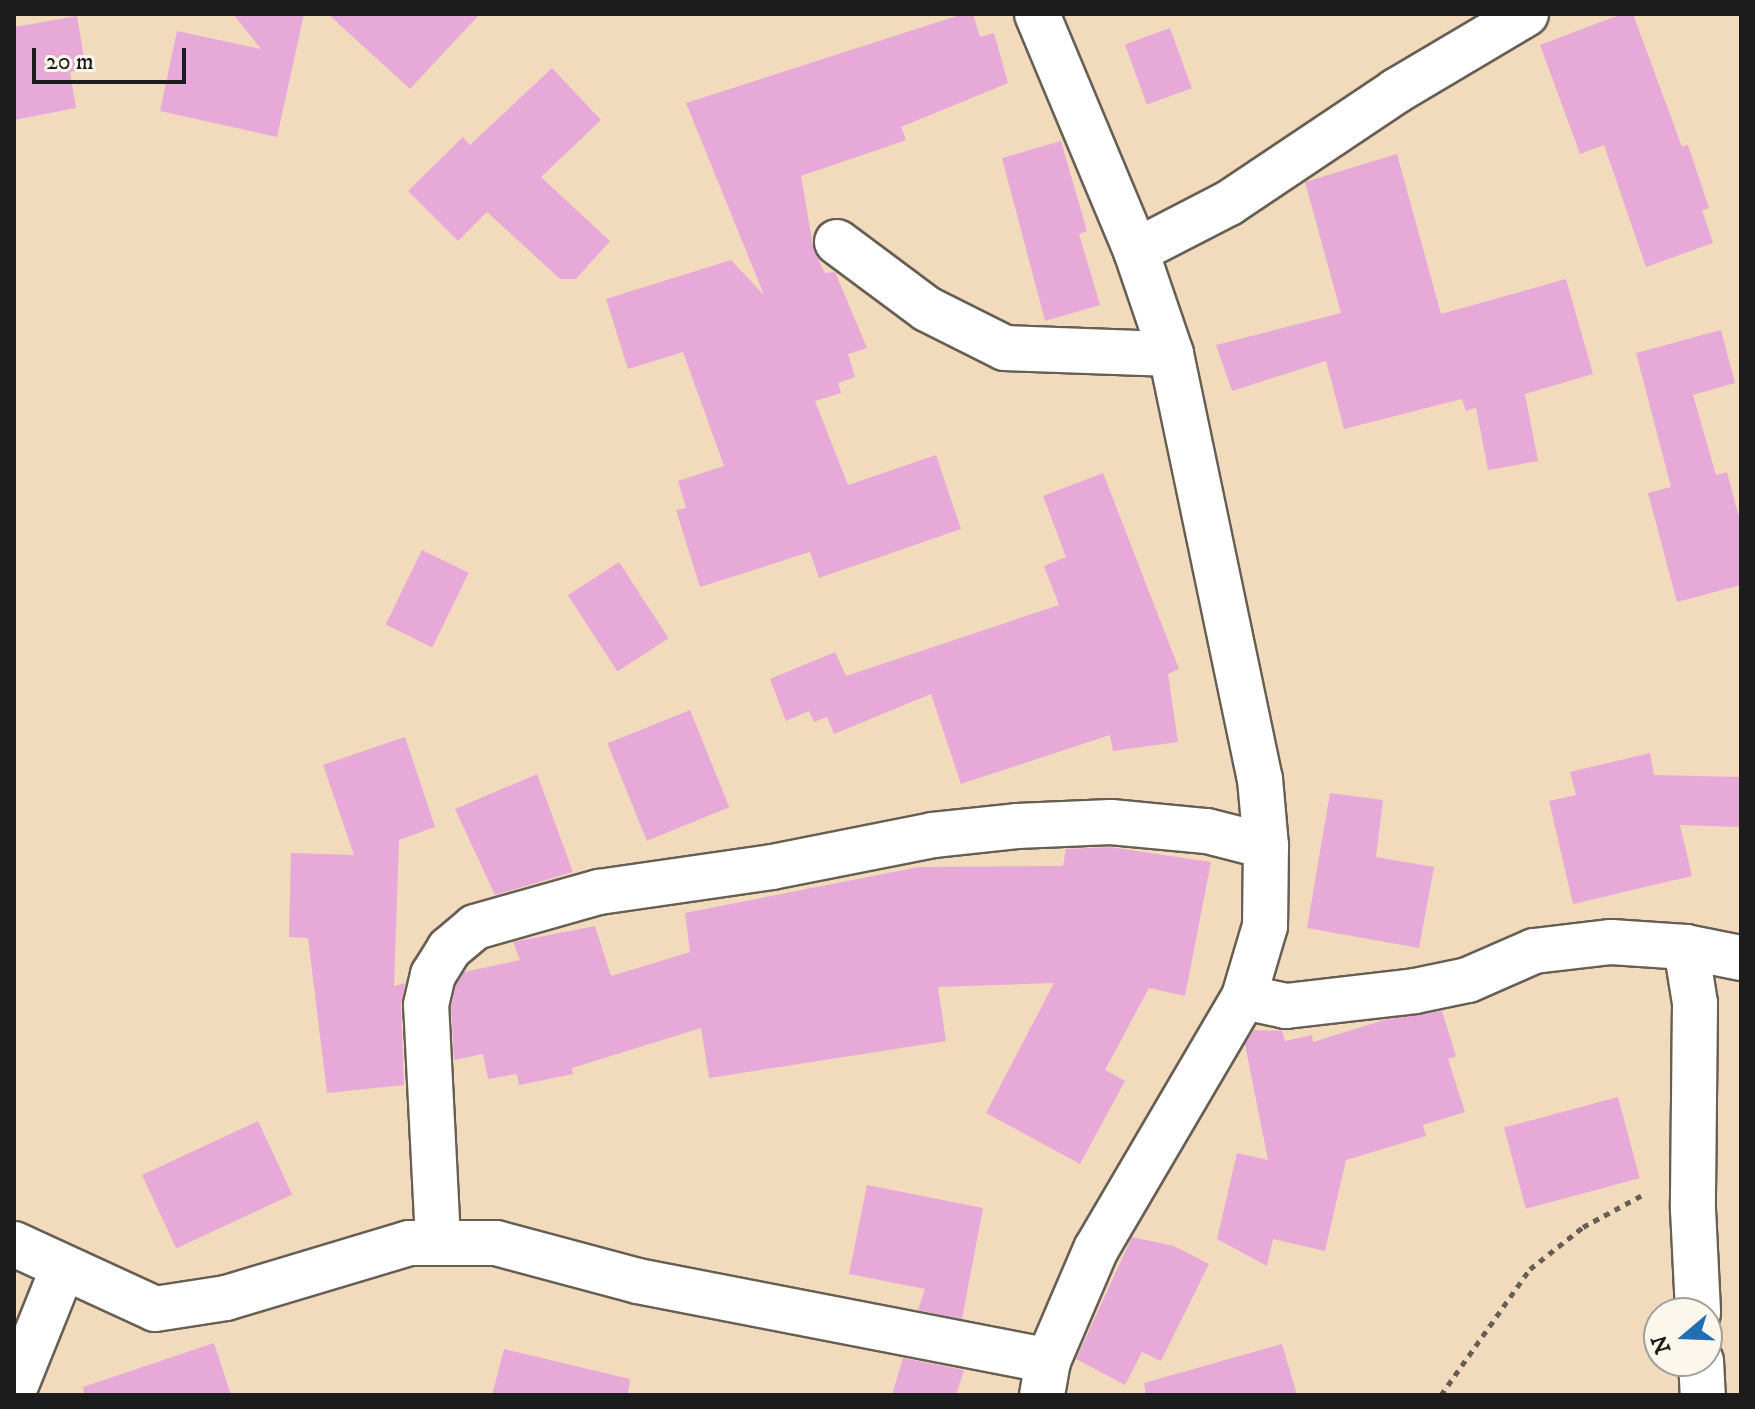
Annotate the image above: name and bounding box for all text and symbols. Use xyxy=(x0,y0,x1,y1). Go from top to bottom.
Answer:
scale bar xyxy=(36,32,190,82)
text: 20 m xyxy=(46,47,94,77)
north arrow xyxy=(1643,1297,1723,1377)
text: N xyxy=(1646,1331,1677,1357)

